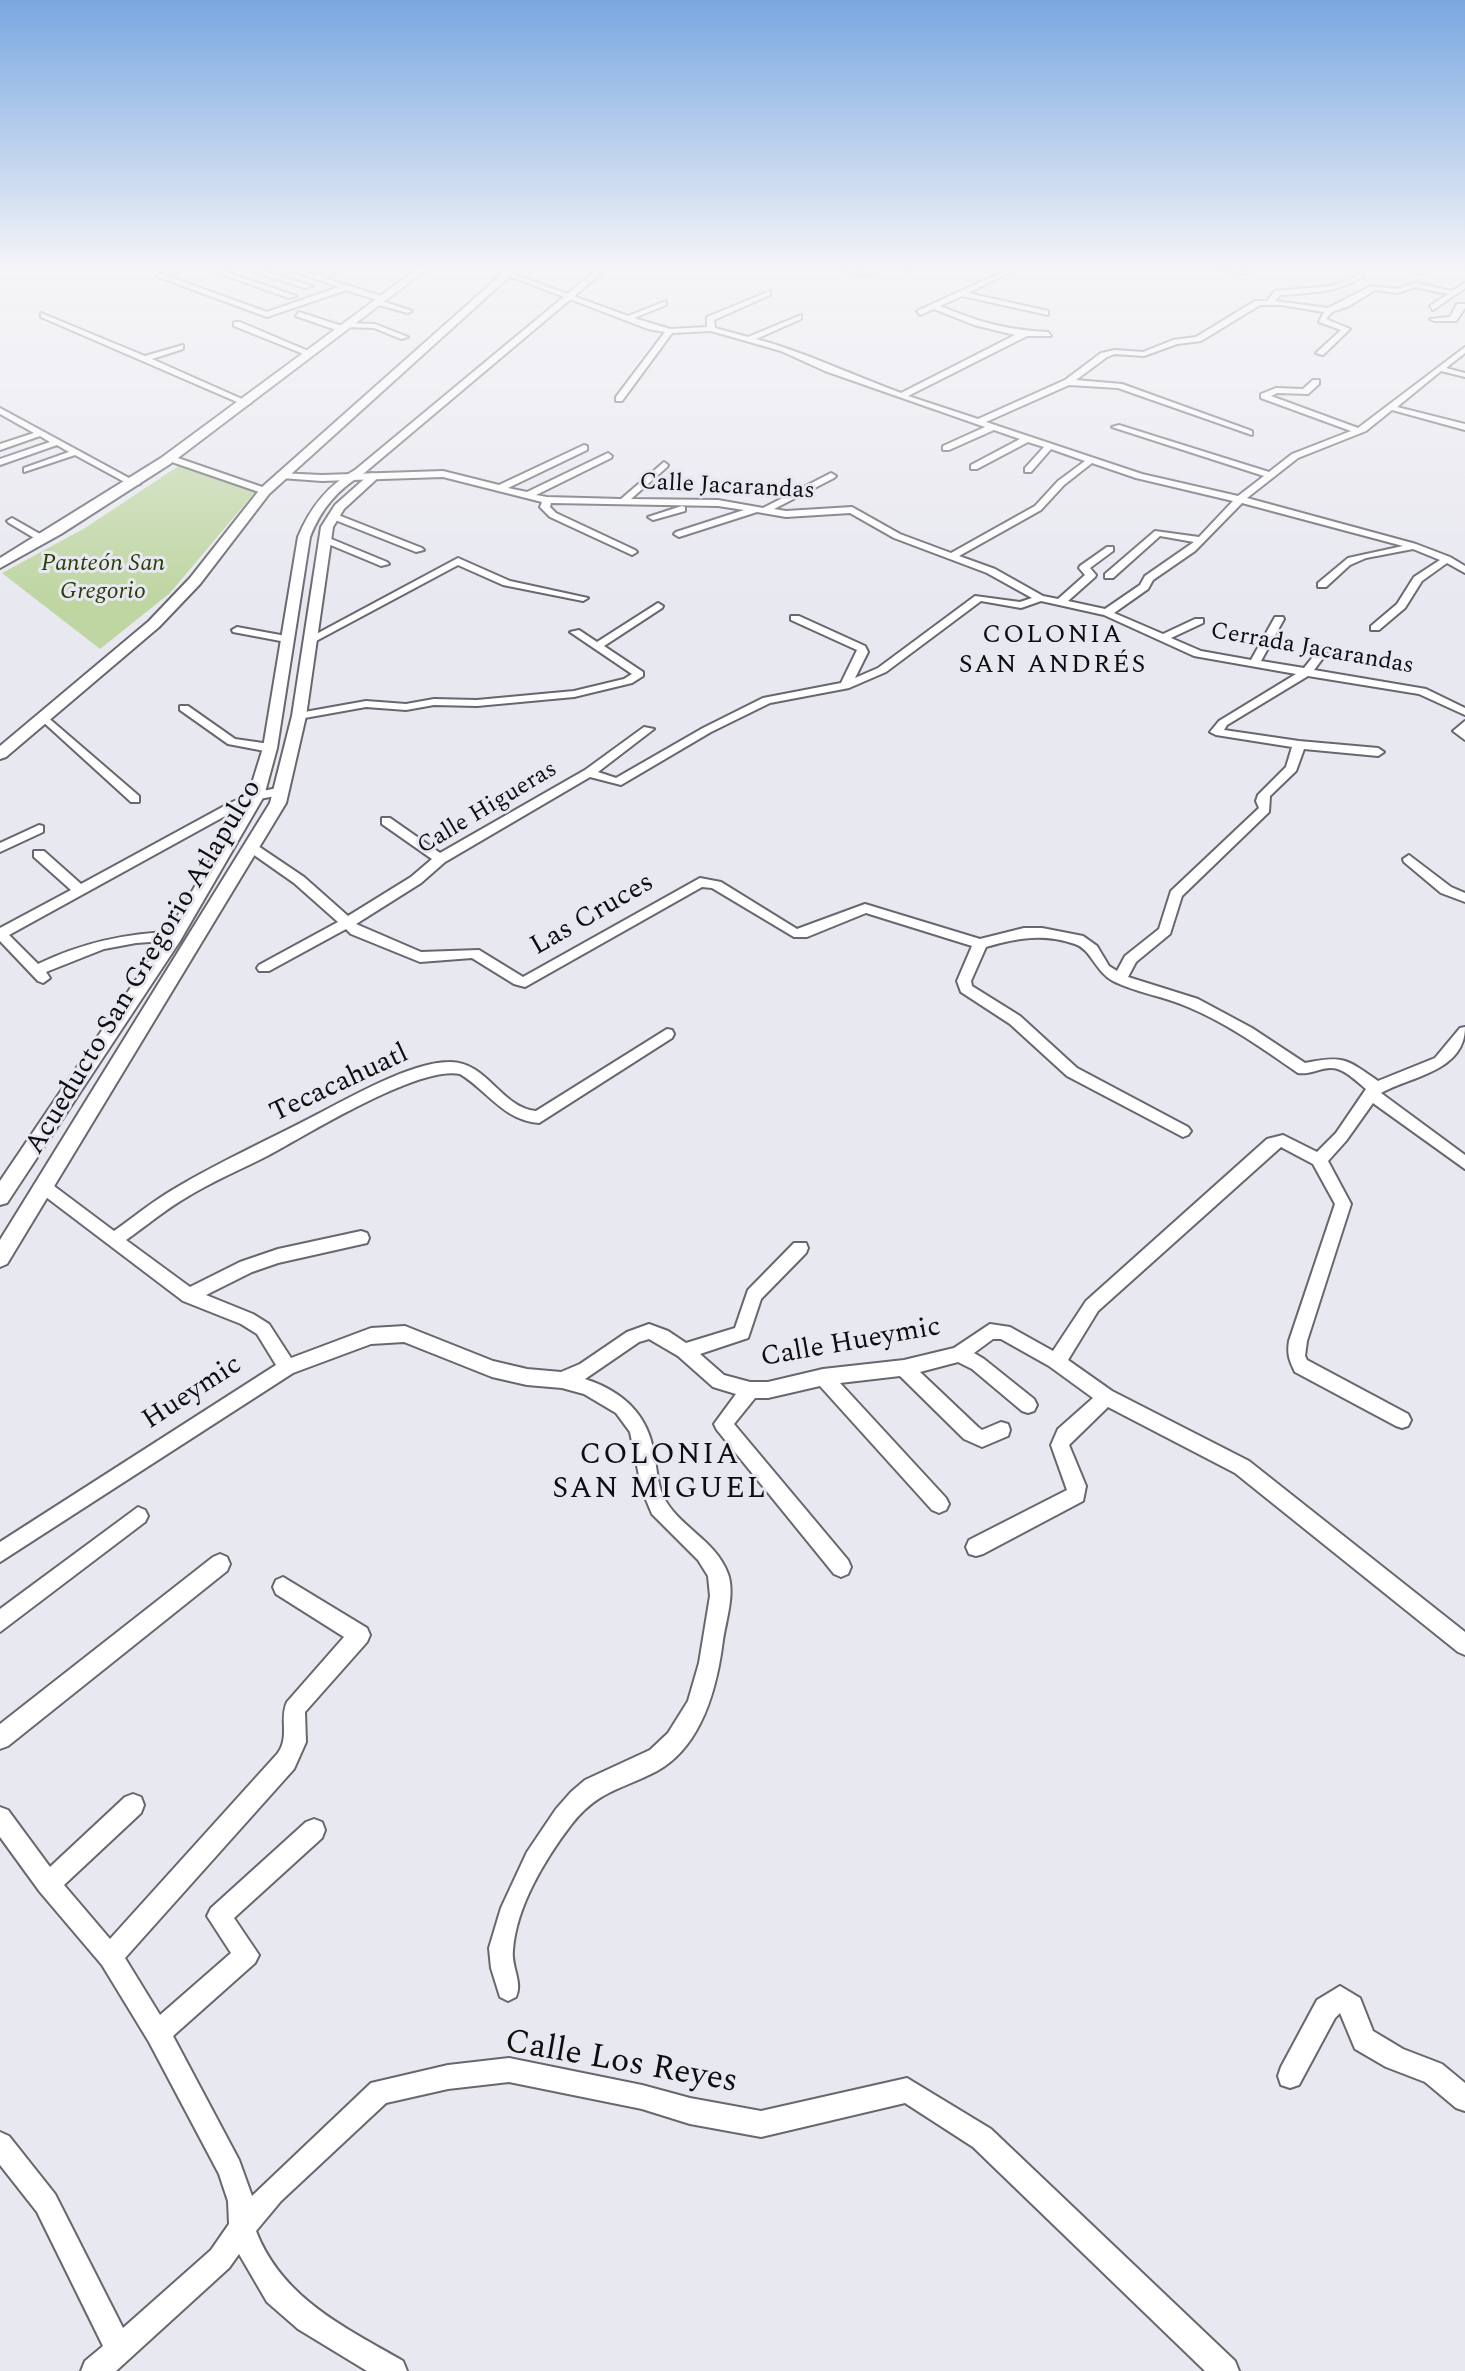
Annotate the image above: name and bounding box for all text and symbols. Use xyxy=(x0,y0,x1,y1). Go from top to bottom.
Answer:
street label: Calle Jacarandas xyxy=(639,469,815,507)
park label: Panteón San Gregorio xyxy=(41,551,165,607)
street label: Cerrada Jacarandas xyxy=(1208,618,1416,682)
district label: COLONIA SAN ANDRÉS xyxy=(959,621,1147,682)
street label: Calle Higueras xyxy=(413,756,563,862)
street label: Acueducto San Gregorio Atlapulco xyxy=(20,775,270,1161)
street label: Las Cruces xyxy=(525,867,661,965)
street label: Tecacahuatl xyxy=(265,1038,415,1132)
street label: Calle Hueymic xyxy=(758,1312,944,1376)
street label: Hueymic xyxy=(137,1350,249,1438)
district label: COLONIA SAN MIGUEL xyxy=(552,1439,768,1510)
street label: Calle Los Reyes xyxy=(501,2023,741,2105)

